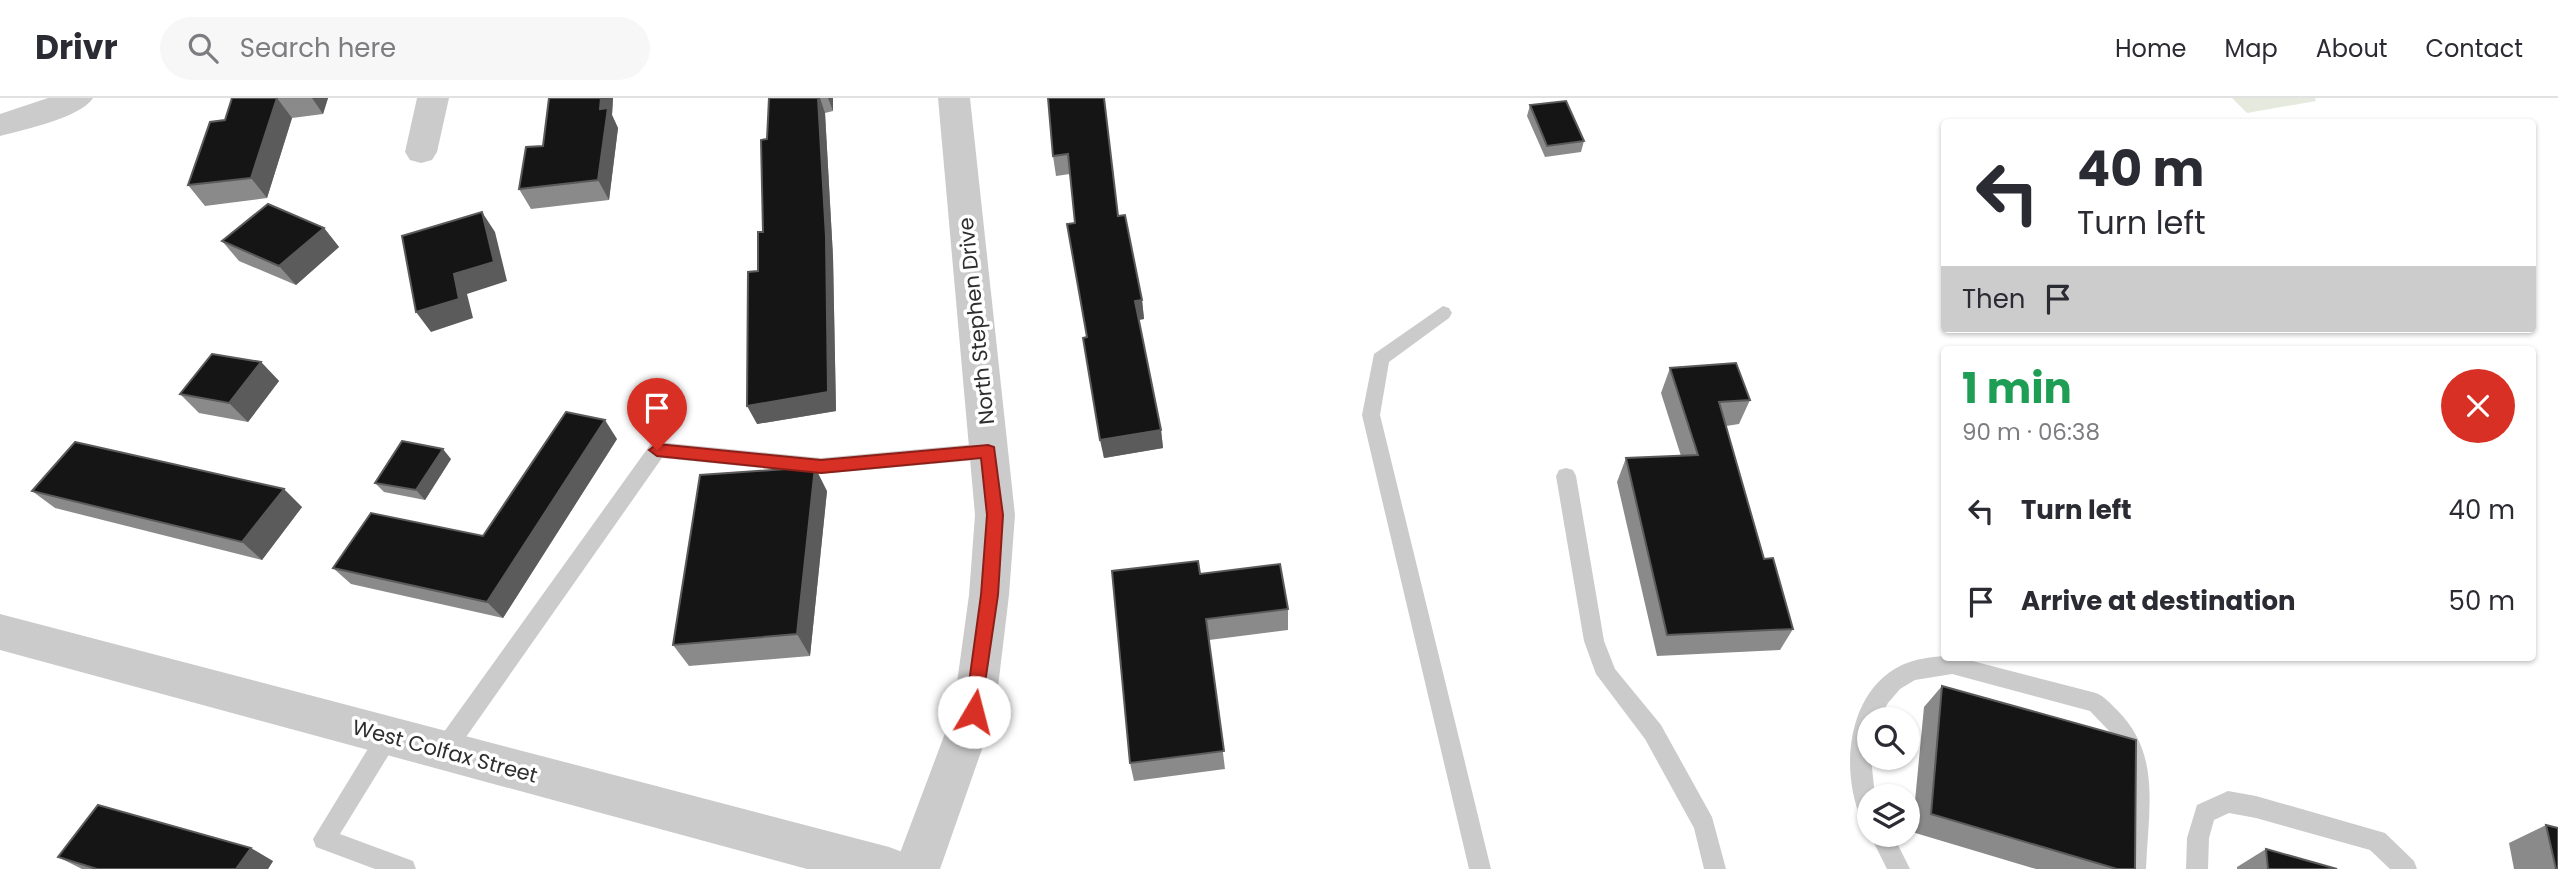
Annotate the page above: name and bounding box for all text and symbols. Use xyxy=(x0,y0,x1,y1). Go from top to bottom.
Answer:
search box xyxy=(160,17,650,80)
text: Drivr xyxy=(35,24,118,71)
icon: search xyxy=(184,29,222,67)
text: Search here xyxy=(240,30,396,66)
text: Home xyxy=(2115,32,2187,65)
text: Map xyxy=(2225,32,2278,65)
text: About xyxy=(2316,32,2387,65)
text: Contact xyxy=(2425,32,2523,65)
text: 40 m xyxy=(2077,135,2204,203)
icon: left xyxy=(1962,147,2053,238)
text: Turn left xyxy=(2077,200,2206,245)
street label: North Stephen Drive xyxy=(951,216,1001,426)
icon: arrive xyxy=(2039,280,2077,318)
text: Then xyxy=(1962,281,2025,317)
text: 1 min xyxy=(1962,359,2072,418)
button: close xyxy=(2441,369,2515,443)
pin xyxy=(627,378,687,450)
icon: arrive xyxy=(638,389,676,427)
text: 90 m · 06:38 xyxy=(1962,416,2100,448)
icon: left xyxy=(1962,492,2000,530)
text: Turn left xyxy=(2021,492,2132,528)
text: 40 m xyxy=(2449,492,2515,528)
icon: arrive xyxy=(1962,583,2000,621)
text: Arrive at destination xyxy=(2021,583,2296,619)
text: 50 m xyxy=(2449,583,2515,619)
position arrow xyxy=(937,675,1011,749)
map controls xyxy=(1857,707,1920,847)
button: search xyxy=(1857,707,1920,770)
street label: West Colfax Street xyxy=(349,712,541,790)
button: layers xyxy=(1857,784,1920,847)

